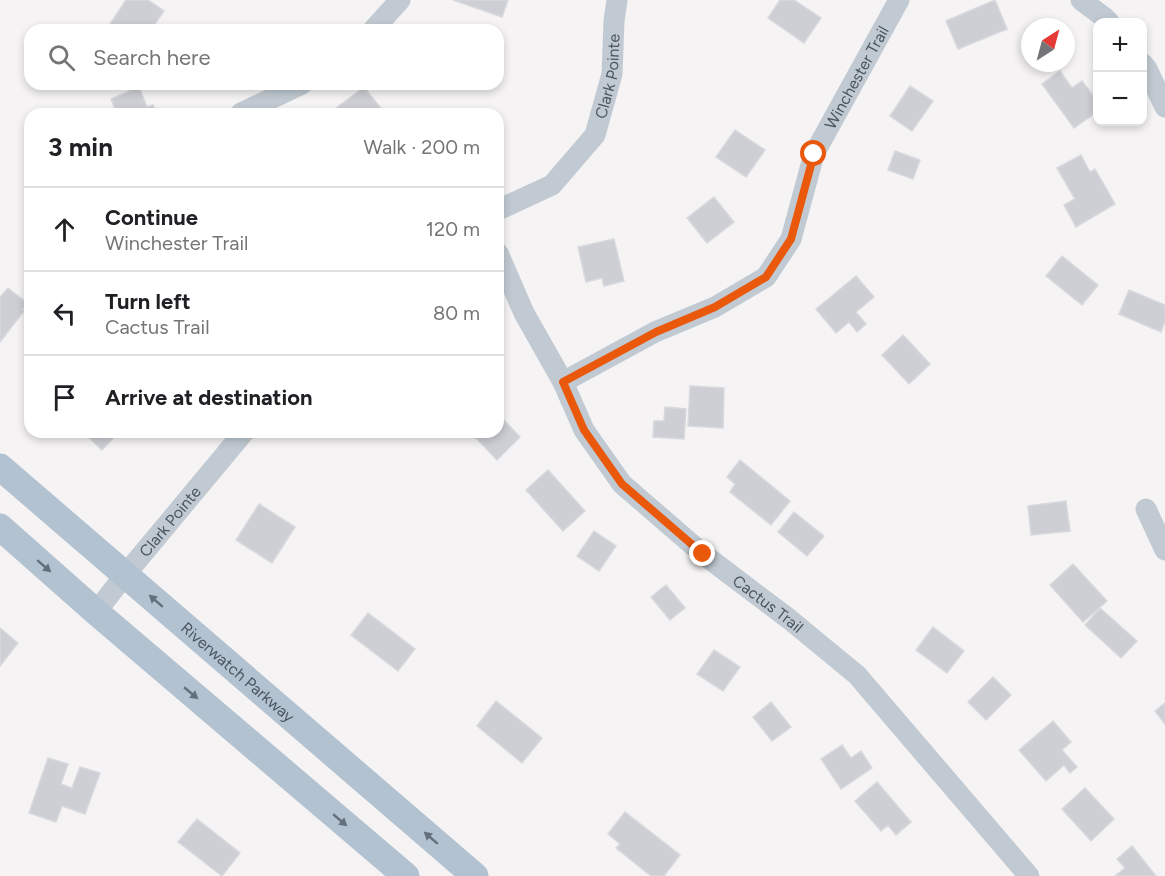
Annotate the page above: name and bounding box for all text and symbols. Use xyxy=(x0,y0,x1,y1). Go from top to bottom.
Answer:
north arrow xyxy=(1021,18,1075,72)
map controls xyxy=(1093,18,1147,126)
button: + xyxy=(1093,18,1147,72)
street label: Winchester Trail xyxy=(820,22,892,132)
search box xyxy=(24,24,504,90)
street label: Clark Pointe xyxy=(591,33,623,121)
icon: search xyxy=(45,41,78,74)
text: Search here xyxy=(93,44,211,71)
button: − xyxy=(1093,72,1147,126)
text: 3 min xyxy=(48,131,113,163)
text: Walk · 200 m xyxy=(364,135,480,159)
route start xyxy=(800,140,826,166)
text: Continue xyxy=(105,204,198,231)
icon: ahead xyxy=(48,213,81,246)
text: 120 m xyxy=(426,217,480,241)
text: Winchester Trail xyxy=(105,231,248,255)
text: Turn left xyxy=(105,288,191,315)
icon: left xyxy=(48,297,81,330)
text: 80 m xyxy=(433,301,480,325)
text: Cactus Trail xyxy=(105,315,210,339)
icon: arrive xyxy=(48,381,81,414)
text: Arrive at destination xyxy=(105,384,313,411)
street label: Clark Pointe xyxy=(135,482,205,560)
route end xyxy=(689,540,715,566)
one-way arrow xyxy=(36,559,51,572)
street label: Cactus Trail xyxy=(729,571,807,636)
one-way arrow xyxy=(149,595,164,608)
street label: Riverwatch Parkway xyxy=(177,618,299,726)
one-way arrow xyxy=(183,686,198,699)
one-way arrow xyxy=(332,813,347,826)
one-way arrow xyxy=(424,832,439,845)

